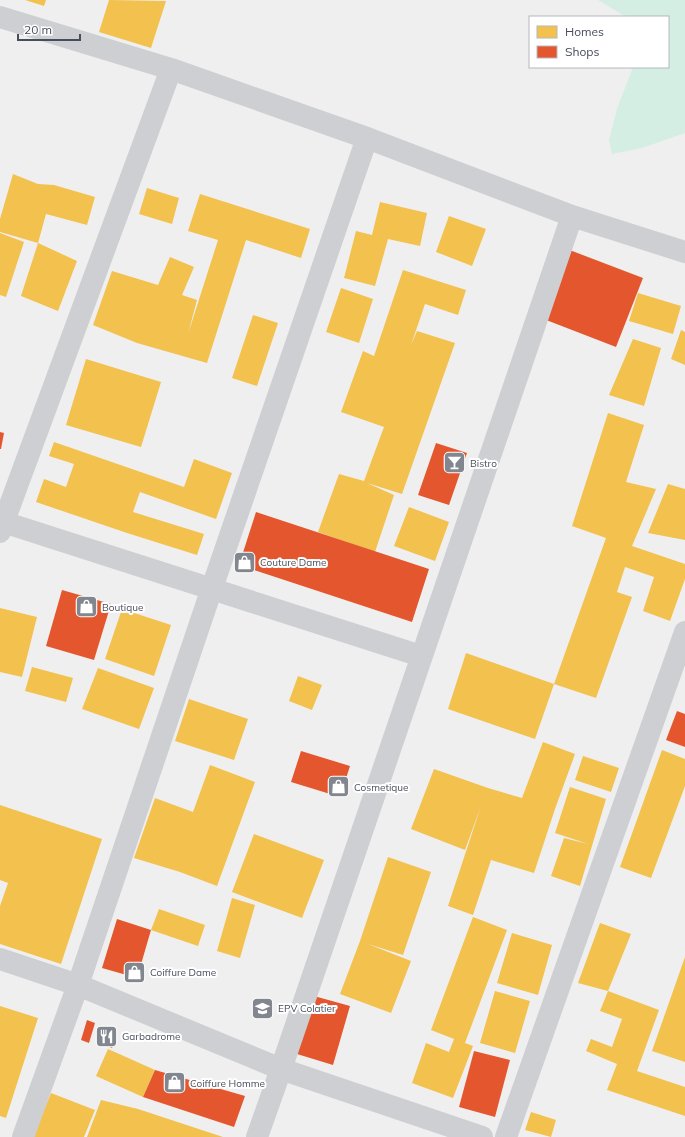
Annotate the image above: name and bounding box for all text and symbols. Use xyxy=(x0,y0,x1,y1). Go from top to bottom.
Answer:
scale bar xyxy=(18,16,80,42)
legend xyxy=(529,16,669,68)
text: 20 m xyxy=(24,22,52,37)
text: Homes xyxy=(565,24,604,39)
text: Shops xyxy=(565,44,600,59)
bar icon: Bistro xyxy=(441,450,467,476)
place label: Bistro xyxy=(470,457,497,470)
shop icon: Couture Dame xyxy=(231,549,257,575)
place label: Couture Dame xyxy=(260,556,327,569)
shop icon: Boutique xyxy=(73,594,99,620)
place label: Boutique xyxy=(102,601,143,614)
shop icon: Cosmetique xyxy=(325,774,351,800)
place label: Cosmetique xyxy=(354,781,408,794)
shop icon: Coiffure Dame xyxy=(122,959,148,985)
place label: Coiffure Dame xyxy=(150,966,216,979)
school or university icon: EPV Colatier xyxy=(250,995,276,1021)
place label: EPV Colatier xyxy=(278,1002,336,1015)
restaurant icon: Garbadrome xyxy=(94,1023,120,1049)
place label: Garbadrome xyxy=(122,1030,180,1043)
shop icon: Coiffure Homme xyxy=(162,1070,188,1096)
place label: Coiffure Homme xyxy=(190,1077,265,1090)

